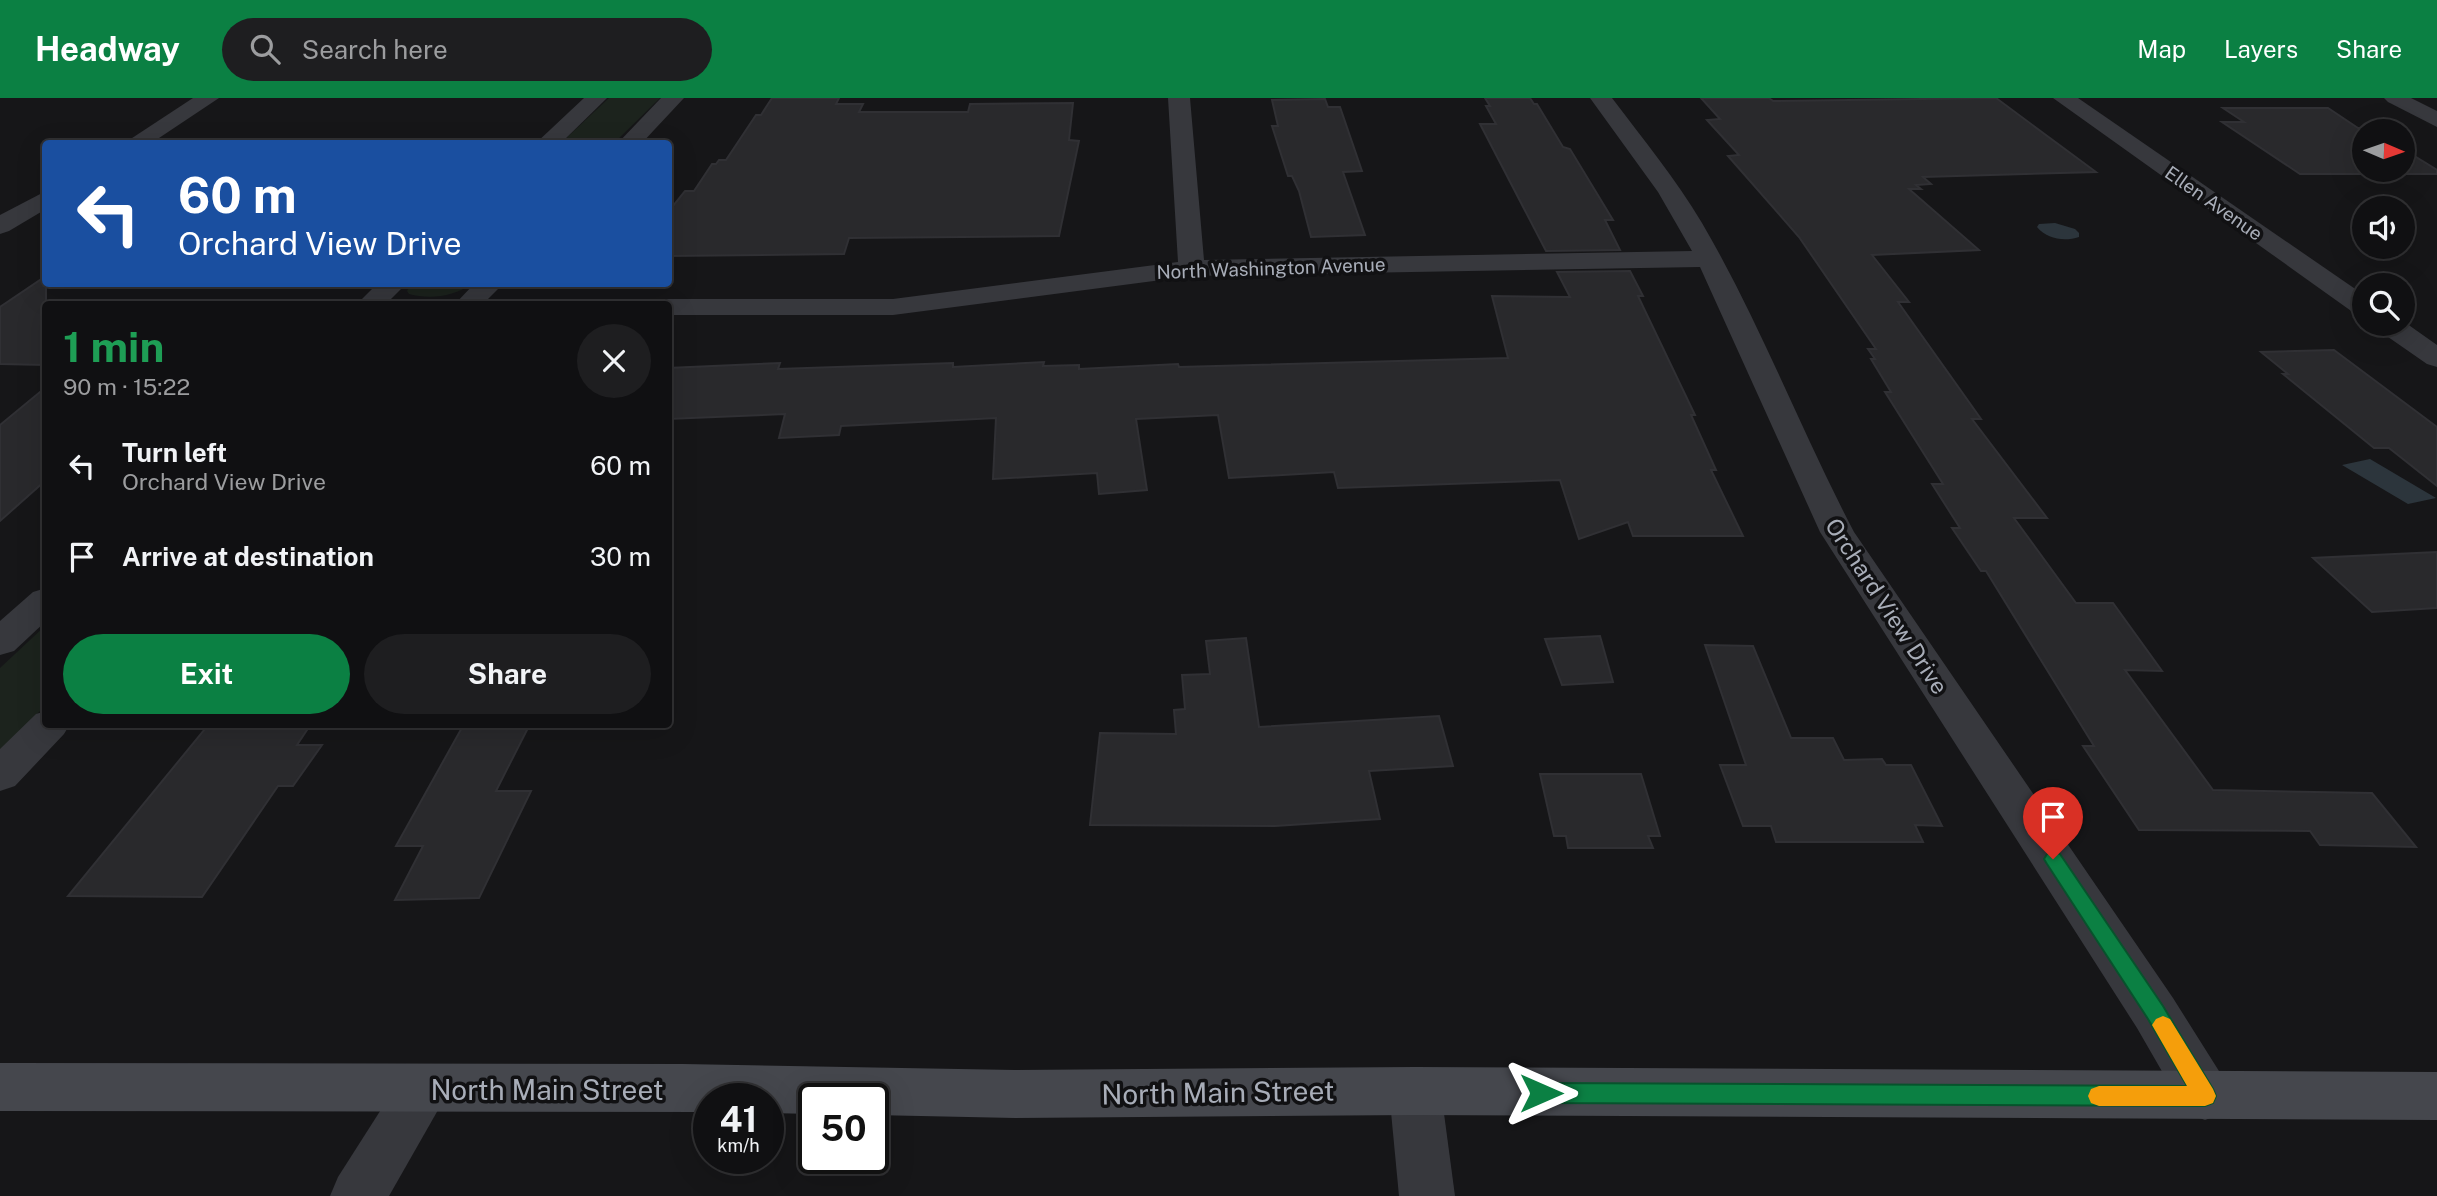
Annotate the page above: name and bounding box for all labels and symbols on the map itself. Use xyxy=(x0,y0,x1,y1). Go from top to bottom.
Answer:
north arrow xyxy=(2352,119,2415,182)
street label: Ellen Avenue xyxy=(2161,161,2267,245)
street label: North Washington Avenue xyxy=(1156,253,1386,283)
street label: Orchard View Drive xyxy=(1820,513,1954,699)
pin xyxy=(2023,787,2083,859)
position arrow xyxy=(1504,1056,1578,1130)
street label: North Main Street xyxy=(430,1073,664,1106)
street label: North Main Street xyxy=(1101,1073,1335,1111)
speed limit sign: 50 xyxy=(798,1083,889,1174)

